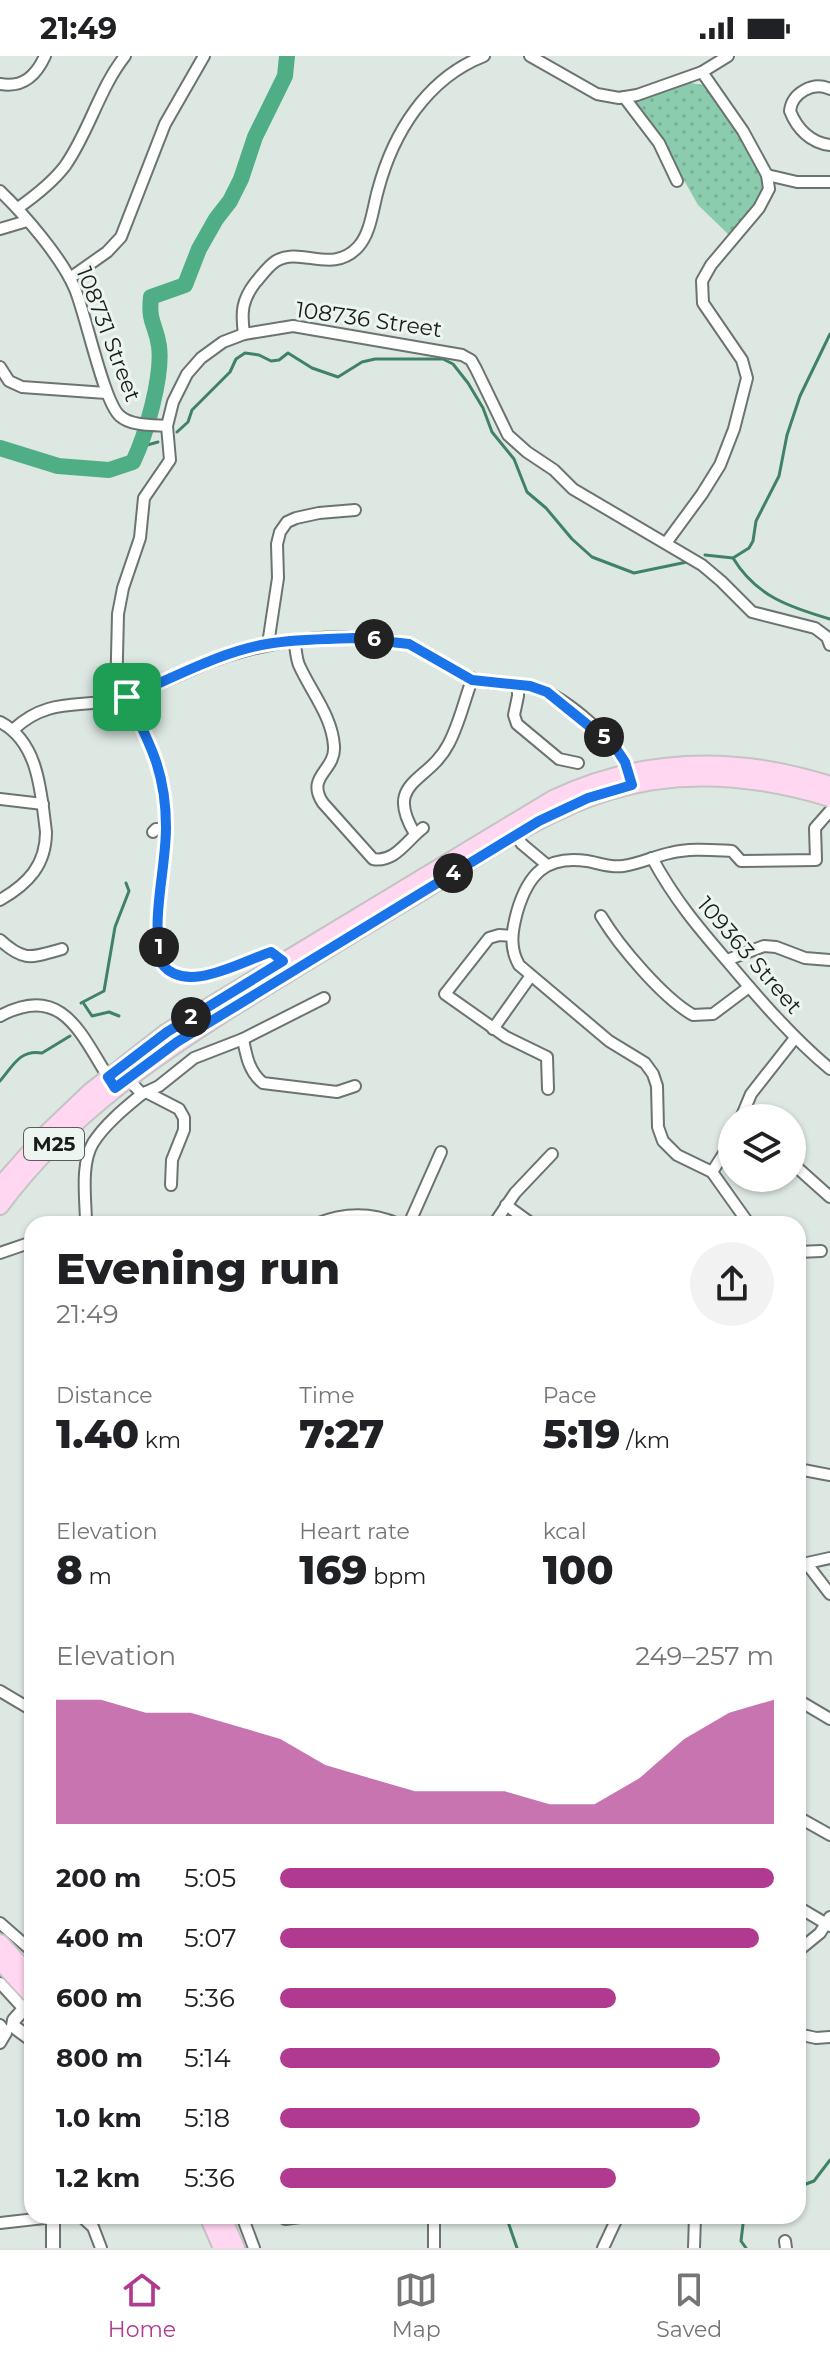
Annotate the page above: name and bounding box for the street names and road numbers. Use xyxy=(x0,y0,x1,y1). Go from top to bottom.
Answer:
street label: 108731 Street xyxy=(70,263,147,405)
street label: 108736 Street xyxy=(294,296,444,343)
street label: 109363 Street xyxy=(691,891,808,1019)
road number: M25 xyxy=(24,1128,84,1160)

